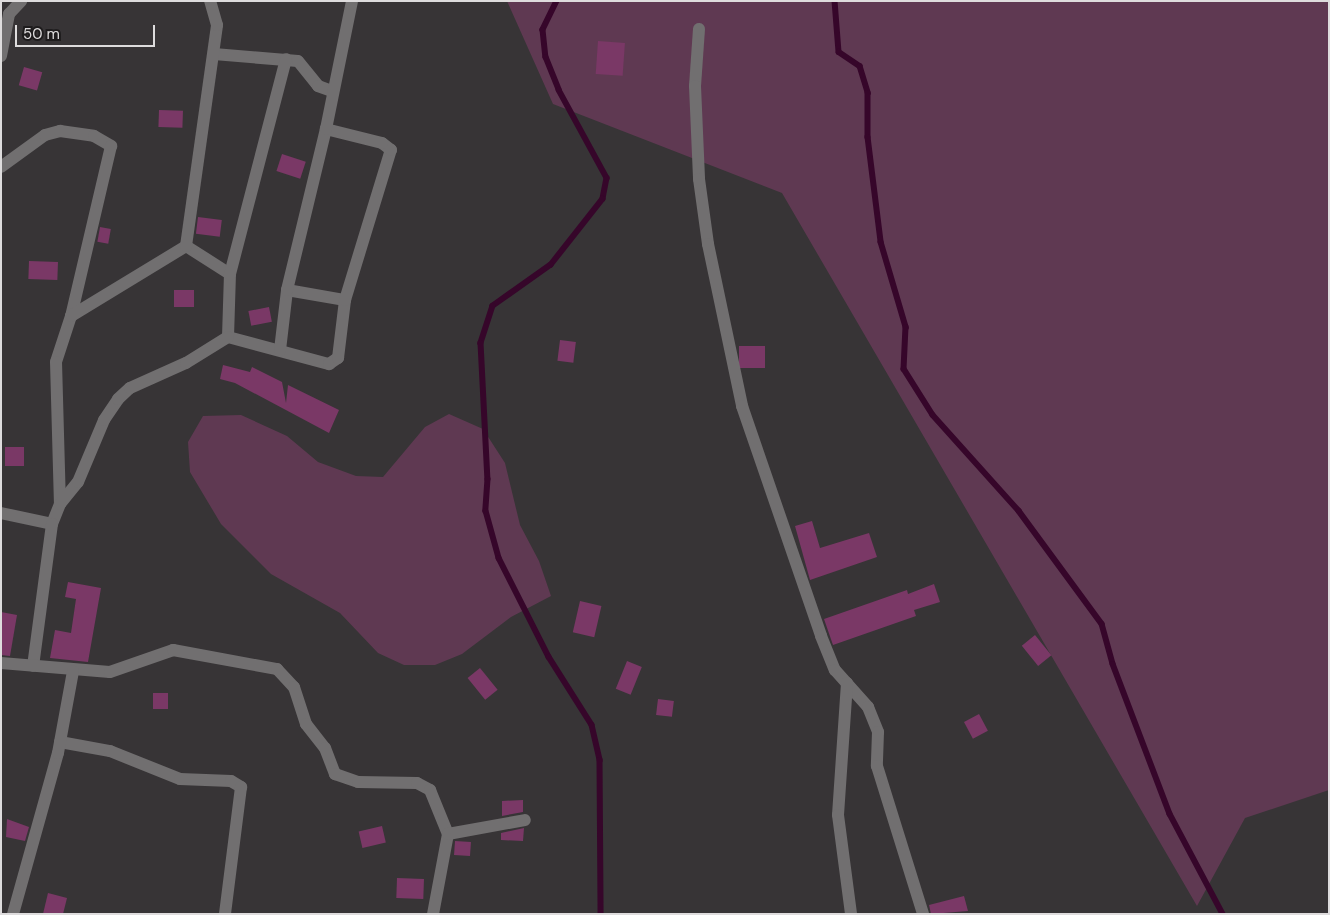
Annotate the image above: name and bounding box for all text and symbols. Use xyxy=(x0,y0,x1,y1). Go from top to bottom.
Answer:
scale bar xyxy=(18,15,158,47)
text: 50 m xyxy=(23,24,60,44)

